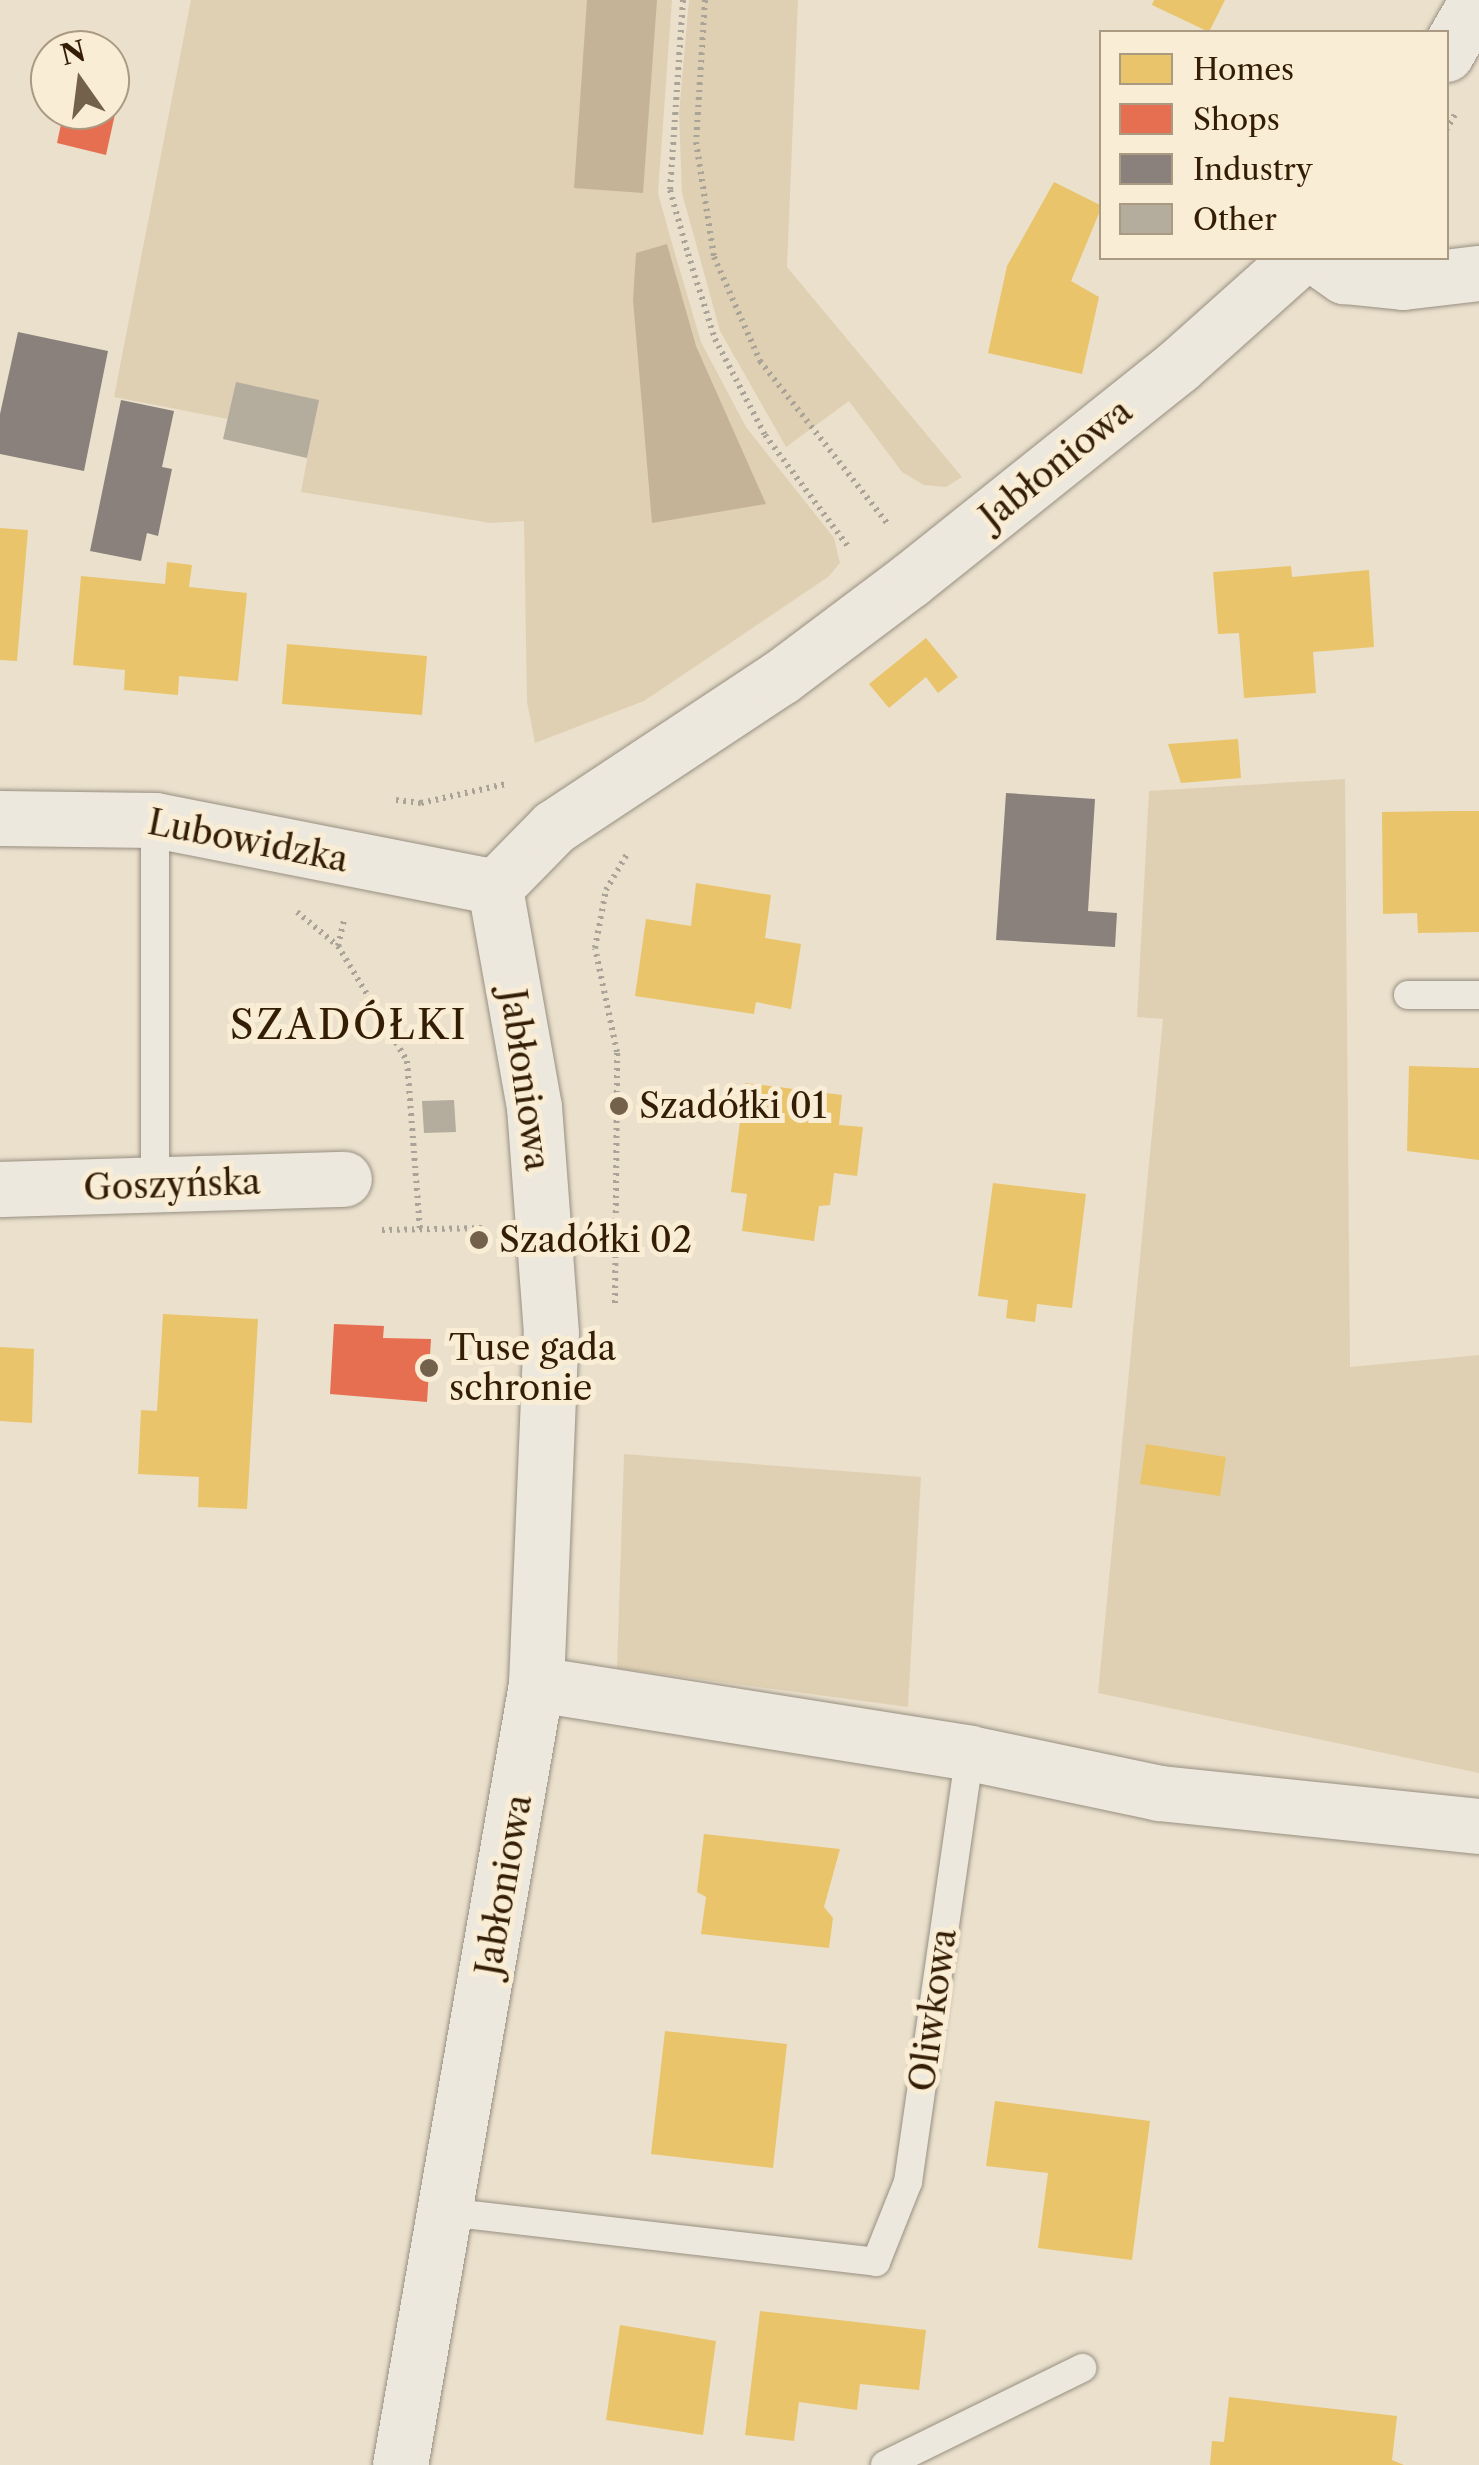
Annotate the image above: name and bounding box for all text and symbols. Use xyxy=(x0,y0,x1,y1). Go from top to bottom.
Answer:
north arrow xyxy=(30,30,130,130)
legend xyxy=(1099,30,1449,260)
text: N xyxy=(57,33,89,72)
text: Homes xyxy=(1193,51,1294,88)
text: Shops xyxy=(1193,101,1280,138)
text: Industry xyxy=(1193,151,1313,188)
text: Other xyxy=(1193,201,1277,238)
street label: Jabłoniowa xyxy=(972,390,1140,538)
street label: Lubowidzka xyxy=(144,801,352,881)
street label: Jabłoniowa xyxy=(491,986,559,1174)
district label: SZADÓŁKI xyxy=(230,1001,468,1049)
place label: Szadółki 01 xyxy=(639,1085,827,1127)
marker: Szadółki 01 xyxy=(608,1095,630,1117)
street label: Goszyńska xyxy=(83,1161,261,1209)
place label: Szadółki 02 xyxy=(499,1219,692,1261)
marker: Szadółki 02 xyxy=(468,1229,490,1251)
place label: Tuse gada schronie xyxy=(449,1327,616,1409)
marker: Tuse gada schronie xyxy=(418,1357,440,1379)
street label: Jabłoniowa xyxy=(467,1791,541,1979)
street label: Oliwkowa xyxy=(901,1926,965,2094)

